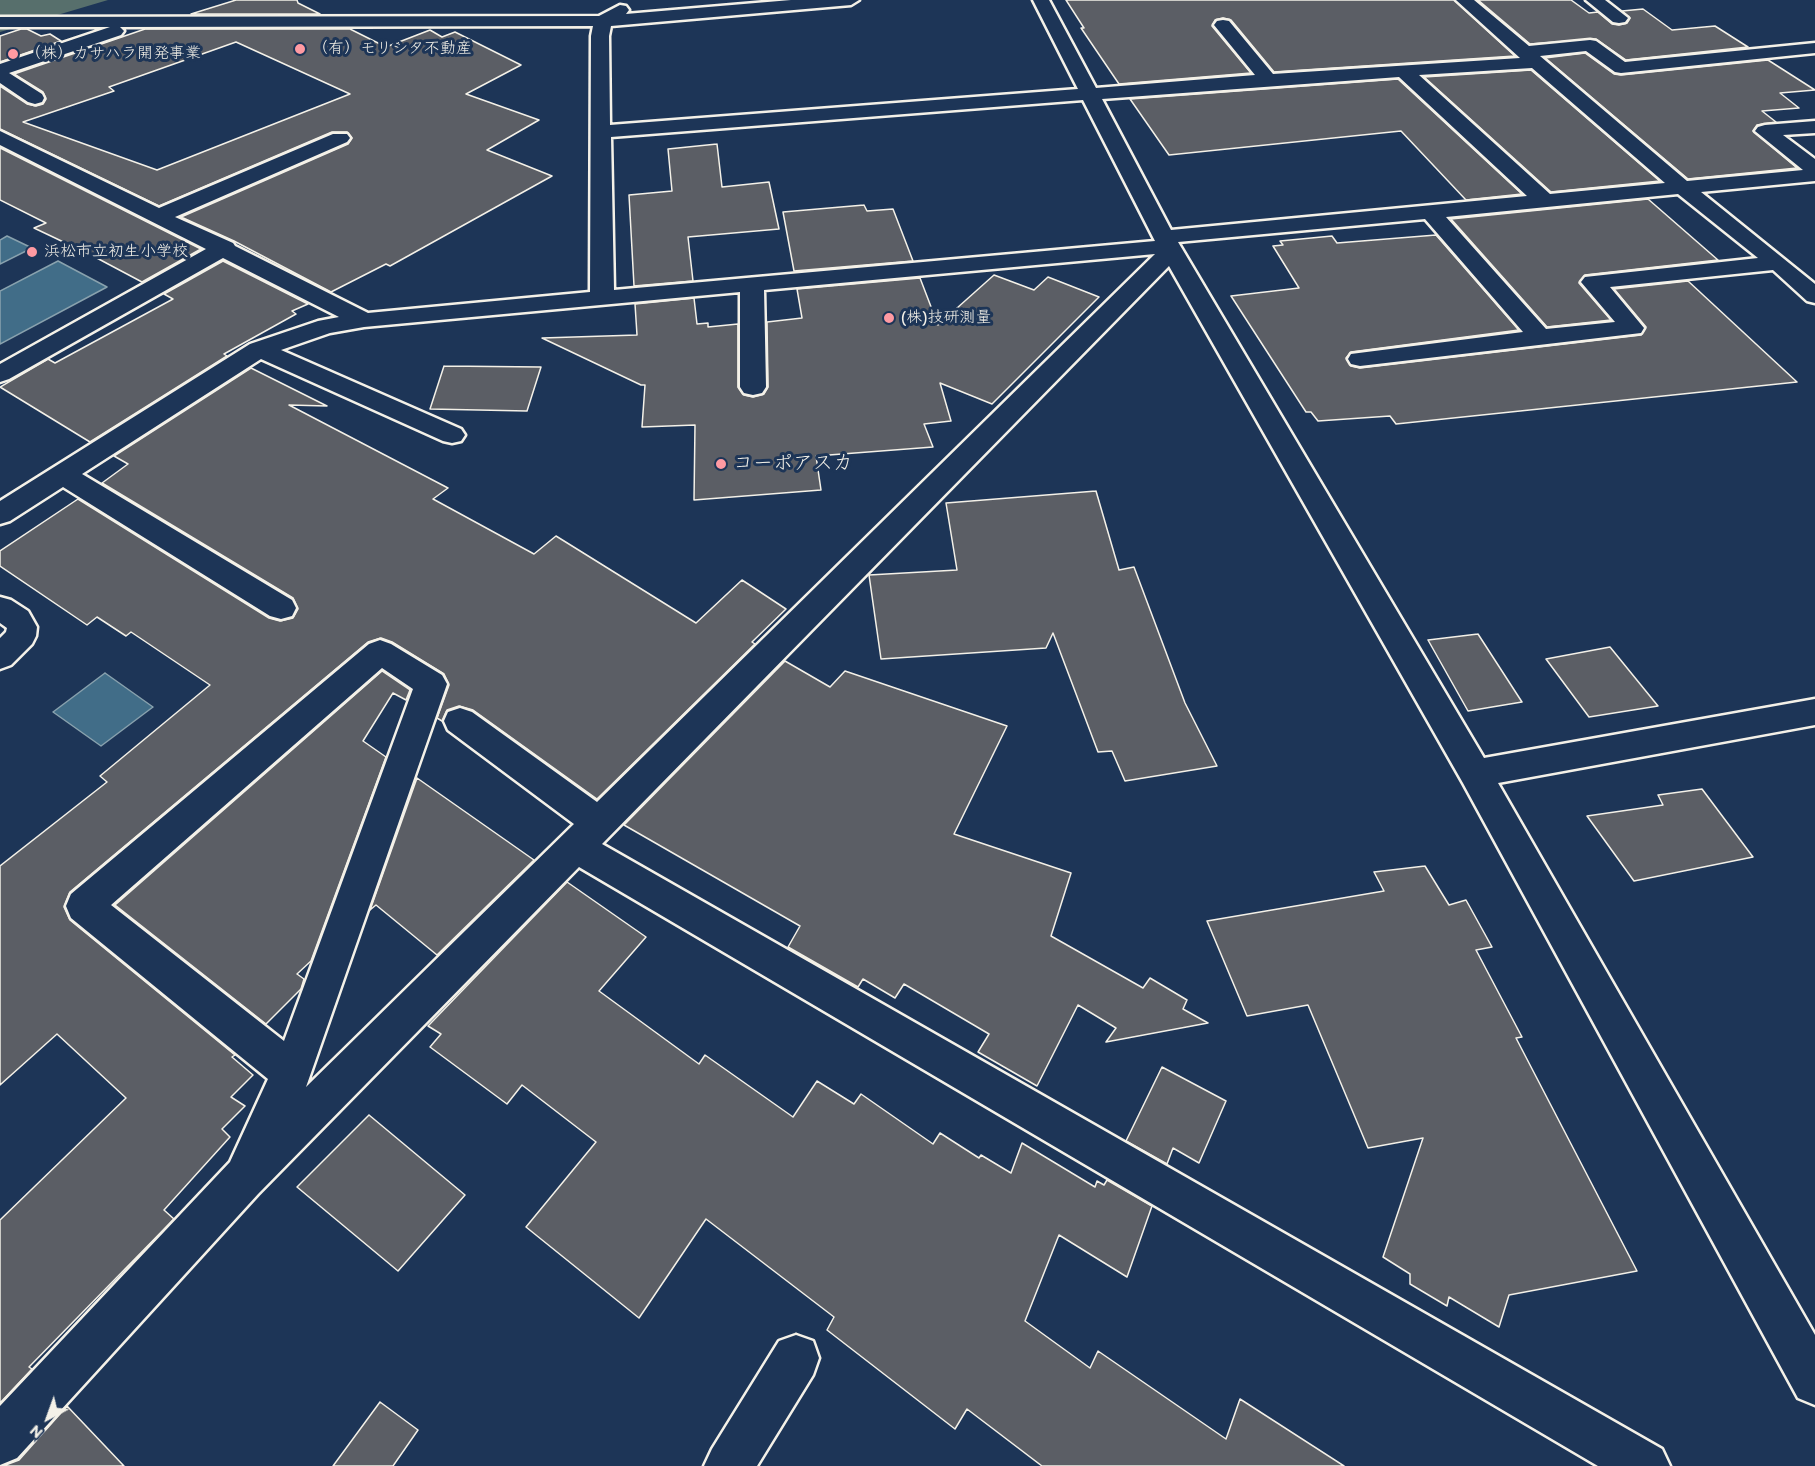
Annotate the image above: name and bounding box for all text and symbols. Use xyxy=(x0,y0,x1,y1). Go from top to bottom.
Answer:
place label: （有）モリシタ不動産 xyxy=(312,39,472,59)
marker: （有）モリシタ不動産 xyxy=(293,42,307,56)
place label: （株）カサハラ開発事業 xyxy=(25,44,201,64)
marker: （株）カサハラ開発事業 xyxy=(6,47,20,61)
place label: 浜松市立初生小学校 xyxy=(44,242,188,262)
marker: 浜松市立初生小学校 xyxy=(25,245,39,259)
place label: (株)技研測量 xyxy=(901,308,991,328)
marker: (株)技研測量 xyxy=(882,311,896,325)
place label: コーポアスカ xyxy=(733,452,853,476)
marker: コーポアスカ xyxy=(714,457,728,471)
north arrow xyxy=(18,1388,78,1448)
text: N xyxy=(26,1421,46,1443)

